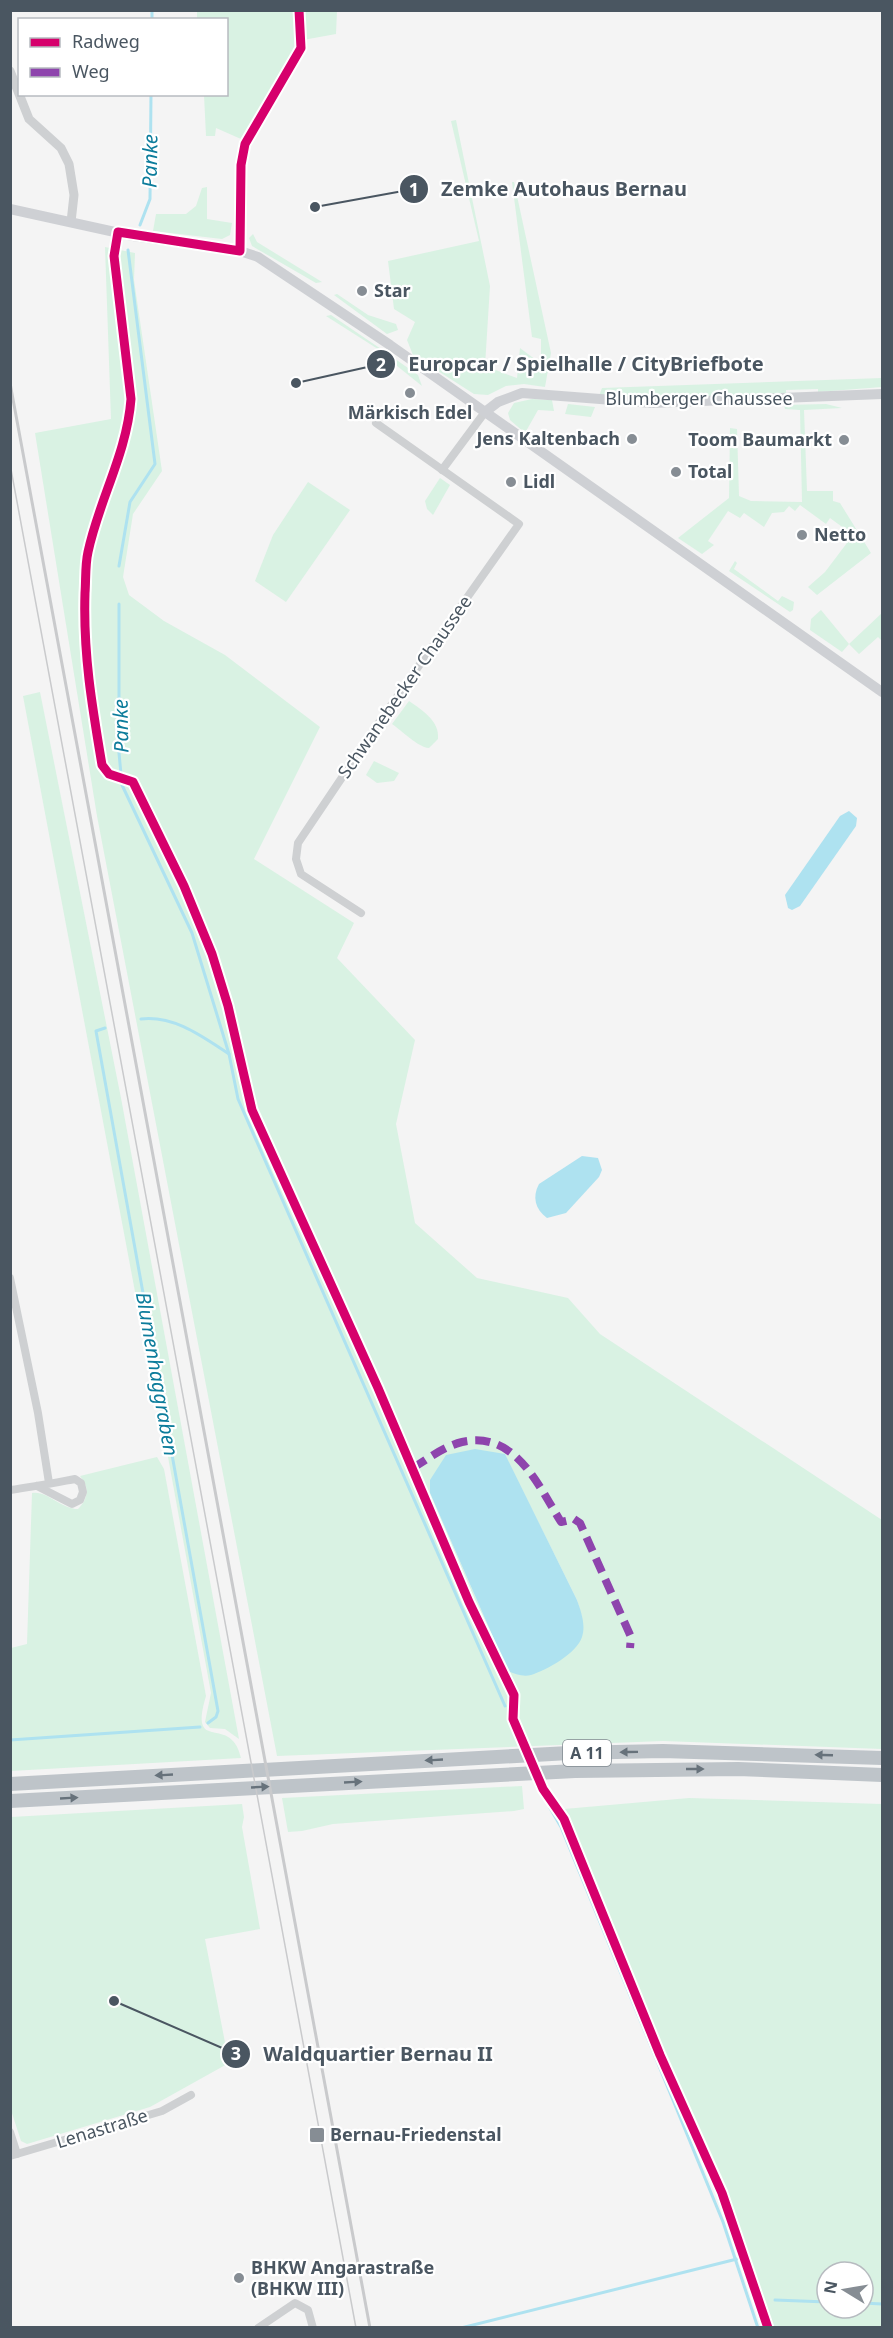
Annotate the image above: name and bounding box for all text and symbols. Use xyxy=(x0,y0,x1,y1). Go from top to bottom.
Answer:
legend xyxy=(18,18,228,96)
text: Radweg xyxy=(72,29,140,53)
text: Weg xyxy=(72,59,110,83)
water label: Panke xyxy=(136,134,163,188)
callout: Zemke Autohaus Bernau xyxy=(399,170,699,208)
text: Zemke Autohaus Bernau xyxy=(441,175,687,202)
text: 1 xyxy=(409,177,419,201)
place label: Star xyxy=(374,278,411,302)
marker: Star xyxy=(355,284,369,298)
callout: Europcar / Spielhalle / CityBriefbote xyxy=(366,345,775,383)
text: Europcar / Spielhalle / CityBriefbote xyxy=(408,350,764,377)
text: 2 xyxy=(376,352,386,376)
marker: Märkisch Edel xyxy=(403,386,417,400)
street label: Blumberger Chaussee xyxy=(605,386,793,410)
place label: Märkisch Edel xyxy=(348,400,472,424)
place label: Jens Kaltenbach xyxy=(474,426,620,450)
place label: Toom Baumarkt xyxy=(688,427,832,451)
marker: Jens Kaltenbach xyxy=(625,432,639,446)
marker: Toom Baumarkt xyxy=(837,433,851,447)
place label: Total xyxy=(688,459,732,483)
marker: Total xyxy=(669,465,683,479)
place label: Lidl xyxy=(523,469,555,493)
marker: Lidl xyxy=(504,475,518,489)
place label: Netto xyxy=(814,522,866,546)
marker: Netto xyxy=(795,528,809,542)
street label: Schwanebecker Chaussee xyxy=(332,590,477,783)
water label: Panke xyxy=(107,699,134,753)
water label: Blumenhaggraben xyxy=(130,1290,185,1458)
road number: A 11 xyxy=(563,1740,611,1766)
one-way arrow xyxy=(620,1747,639,1757)
one-way arrow xyxy=(815,1750,834,1760)
one-way arrow xyxy=(425,1755,444,1764)
one-way arrow xyxy=(685,1764,704,1774)
one-way arrow xyxy=(155,1771,174,1780)
one-way arrow xyxy=(344,1778,363,1787)
one-way arrow xyxy=(250,1783,269,1792)
one-way arrow xyxy=(59,1793,78,1803)
callout: Waldquartier Bernau II xyxy=(221,2035,505,2073)
text: Waldquartier Bernau II xyxy=(263,2040,493,2067)
text: 3 xyxy=(231,2041,241,2065)
street label: Lenastraße xyxy=(53,2103,150,2153)
place label: Bernau-Friedenstal xyxy=(330,2122,502,2146)
marker: Bernau-Friedenstal xyxy=(308,2126,326,2144)
place label: BHKW Angarastraße (BHKW III) xyxy=(251,2255,434,2300)
north arrow xyxy=(815,2260,875,2320)
marker: BHKW Angarastraße (BHKW III) xyxy=(232,2271,246,2285)
text: N xyxy=(818,2279,842,2296)

